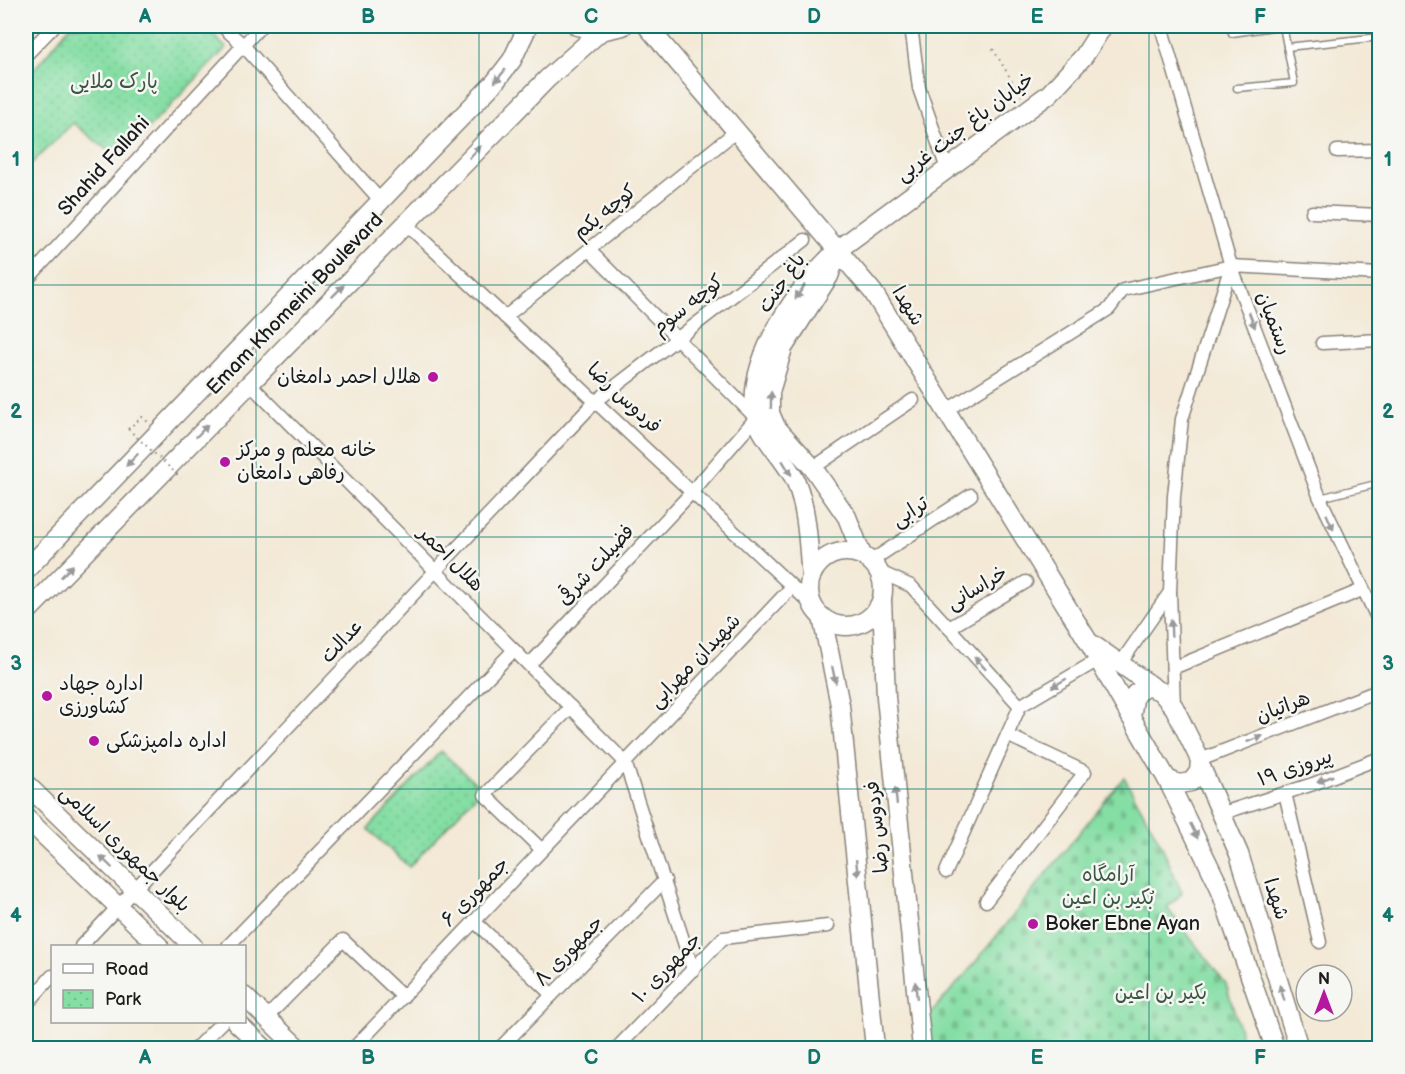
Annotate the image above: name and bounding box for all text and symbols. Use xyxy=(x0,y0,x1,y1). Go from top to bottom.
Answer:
text: A xyxy=(138,5,152,29)
text: B xyxy=(361,5,375,29)
text: C xyxy=(584,5,598,29)
text: D xyxy=(807,5,821,29)
text: E xyxy=(1031,5,1044,29)
text: F xyxy=(1254,5,1266,29)
street label: خیابان باغ جنت غربی xyxy=(891,67,1039,188)
one-way arrow xyxy=(493,68,506,84)
park label: پارک ملایی xyxy=(70,70,158,94)
street label: Shahid Fallahi xyxy=(53,111,155,221)
one-way arrow xyxy=(468,145,482,160)
text: 1 xyxy=(12,148,20,172)
text: 1 xyxy=(1384,148,1392,172)
street label: کوچه یکم xyxy=(569,179,643,246)
street label: Emam Khomeini Boulevard xyxy=(202,208,388,400)
street label: باغ جنت xyxy=(753,249,812,318)
street label: کوچه سوم xyxy=(647,270,730,343)
street label: شهدا xyxy=(887,282,929,330)
one-way arrow xyxy=(795,284,806,300)
one-way arrow xyxy=(331,285,345,299)
street label: رستمیان xyxy=(1251,288,1297,358)
one-way arrow xyxy=(1247,312,1257,330)
street label: فردوس رضا xyxy=(582,358,666,438)
place label: هلال احمر دامغان xyxy=(277,365,421,389)
marker: هلال احمر دامغان xyxy=(426,370,440,384)
one-way arrow xyxy=(766,390,775,409)
text: 2 xyxy=(10,400,22,424)
text: 2 xyxy=(1382,400,1394,424)
one-way arrow xyxy=(195,423,209,438)
place label: خانه معلم و مرکز رفاهی دامغان xyxy=(235,438,377,485)
one-way arrow xyxy=(126,452,140,466)
marker: خانه معلم و مرکز رفاهی دامغان xyxy=(218,455,232,469)
one-way arrow xyxy=(781,459,793,475)
street label: ترابی xyxy=(887,491,933,533)
one-way arrow xyxy=(1326,513,1335,530)
street label: فضیلت شرقی xyxy=(551,518,640,610)
street label: هلال احمر xyxy=(412,520,489,597)
street label: خراسانی xyxy=(942,561,1012,615)
one-way arrow xyxy=(59,564,73,578)
street label: شهیدان مهرابی xyxy=(644,609,746,713)
street label: عدالت xyxy=(316,614,368,668)
one-way arrow xyxy=(1167,619,1176,638)
text: 3 xyxy=(10,652,22,676)
text: 3 xyxy=(1382,652,1394,676)
one-way arrow xyxy=(973,655,987,670)
one-way arrow xyxy=(830,665,839,684)
place label: اداره جهاد کشاورزی xyxy=(59,672,143,719)
one-way arrow xyxy=(1051,677,1067,688)
street label: هراتیان xyxy=(1252,686,1314,728)
marker: اداره جهاد کشاورزی xyxy=(40,689,54,703)
place label: اداره دامپزشکی xyxy=(106,729,227,753)
marker: اداره دامپزشکی xyxy=(87,734,101,748)
one-way arrow xyxy=(1246,734,1264,743)
street label: پیروزی ۱۹ xyxy=(1254,744,1336,792)
one-way arrow xyxy=(1316,775,1334,785)
street label: بلوار جمهوری اسلامی xyxy=(54,780,195,918)
street label: فردوس رضا xyxy=(860,780,894,874)
one-way arrow xyxy=(891,787,901,806)
one-way arrow xyxy=(1189,822,1199,839)
street label: جمهوری ۶ xyxy=(436,852,515,932)
one-way arrow xyxy=(98,855,113,869)
one-way arrow xyxy=(852,859,862,878)
park label: آرامگاه بُکیر بن اعین xyxy=(1062,863,1155,910)
street label: شهدا xyxy=(1258,875,1294,923)
text: 4 xyxy=(10,904,22,928)
text: 4 xyxy=(1382,904,1394,928)
street label: جمهوری ۸ xyxy=(529,911,609,992)
place label: Boker Ebne Ayan xyxy=(1045,912,1200,936)
marker: Boker Ebne Ayan xyxy=(1026,917,1040,931)
street label: جمهوری ۱۰ xyxy=(627,928,707,1009)
legend xyxy=(51,945,246,1023)
text: Road xyxy=(105,959,149,980)
north arrow xyxy=(1294,963,1354,1023)
text: N xyxy=(1318,970,1330,989)
one-way arrow xyxy=(911,981,921,1000)
park label: بکیر بن اعین xyxy=(1115,981,1207,1005)
one-way arrow xyxy=(1276,984,1286,1002)
text: Park xyxy=(105,989,141,1010)
text: A xyxy=(138,1046,152,1070)
text: B xyxy=(361,1046,375,1070)
text: C xyxy=(584,1046,598,1070)
text: D xyxy=(807,1046,821,1070)
text: E xyxy=(1031,1046,1044,1070)
text: F xyxy=(1254,1046,1266,1070)

